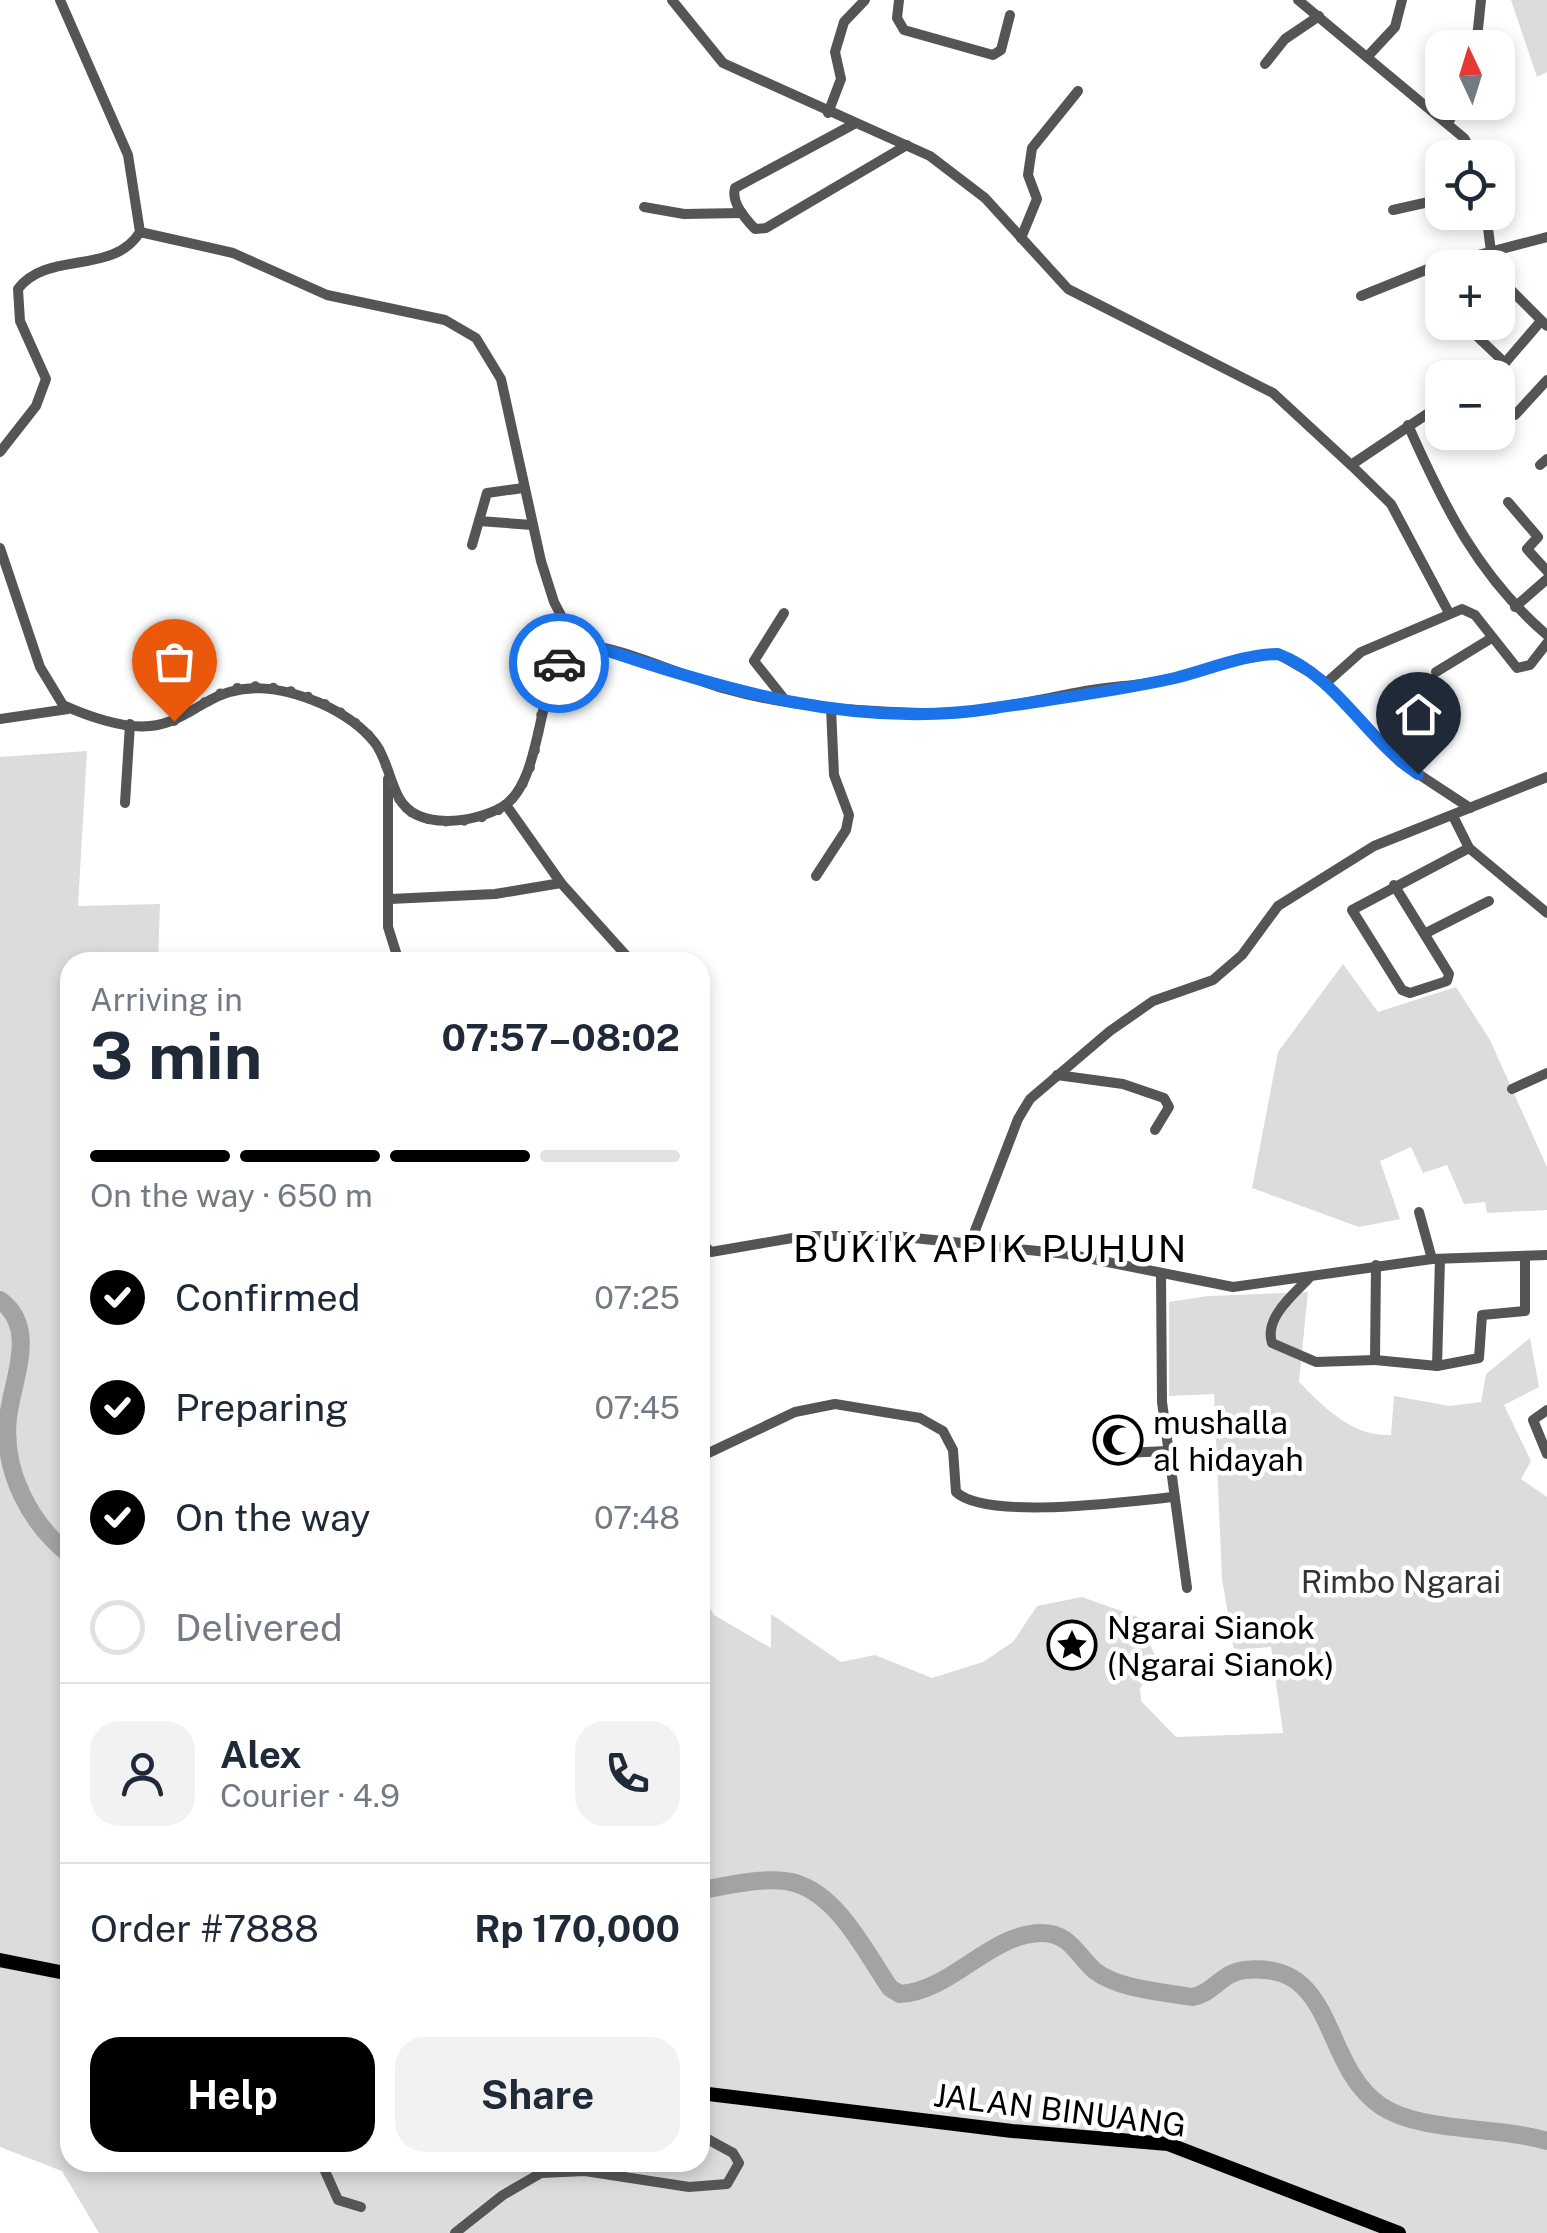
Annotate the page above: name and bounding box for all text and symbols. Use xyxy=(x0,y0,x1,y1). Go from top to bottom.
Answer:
north arrow xyxy=(1425,30,1515,120)
map controls xyxy=(1425,30,1515,450)
button: locate xyxy=(1425,140,1515,230)
button: + xyxy=(1425,250,1515,340)
button: − xyxy=(1425,360,1515,450)
courier xyxy=(509,613,609,713)
pin xyxy=(132,619,217,722)
icon: bag xyxy=(147,634,202,689)
icon: car xyxy=(532,636,587,691)
pin xyxy=(1376,672,1461,775)
icon: home xyxy=(1391,687,1446,742)
text: Arriving in xyxy=(90,981,243,1018)
text: 07:57–08:02 xyxy=(441,1015,680,1060)
text: 3 min xyxy=(90,1017,262,1094)
text: On the way · 650 m xyxy=(90,1177,373,1214)
district label: BUKIK APIK PUHUN xyxy=(793,1226,1189,1271)
icon: check xyxy=(90,1270,145,1325)
text: Confirmed xyxy=(175,1275,360,1320)
text: 07:25 xyxy=(594,1279,680,1316)
icon: check xyxy=(90,1380,145,1435)
text: Preparing xyxy=(175,1385,349,1430)
text: 07:45 xyxy=(594,1389,680,1426)
place label: mushalla al hidayah xyxy=(1153,1404,1304,1478)
mosque icon: mushalla al hidayah xyxy=(1092,1414,1144,1466)
icon: check xyxy=(90,1490,145,1545)
text: On the way xyxy=(175,1495,371,1540)
text: 07:48 xyxy=(594,1499,680,1536)
park label: Rimbo Ngarai xyxy=(1301,1563,1501,1600)
text: Delivered xyxy=(175,1605,343,1650)
place label: Ngarai Sianok (Ngarai Sianok) xyxy=(1107,1609,1334,1683)
place icon: Ngarai Sianok (Ngarai Sianok) xyxy=(1046,1619,1098,1671)
button: person xyxy=(90,1721,195,1826)
button: phone xyxy=(575,1721,680,1826)
text: Alex xyxy=(220,1732,302,1777)
text: Courier · 4.9 xyxy=(220,1777,400,1814)
text: Order #7888 xyxy=(90,1906,319,1951)
text: Rp 170,000 xyxy=(474,1906,680,1951)
button: Help xyxy=(90,2037,375,2152)
button: Share xyxy=(395,2037,680,2152)
street label: JALAN BINUANG xyxy=(932,2076,1188,2144)

